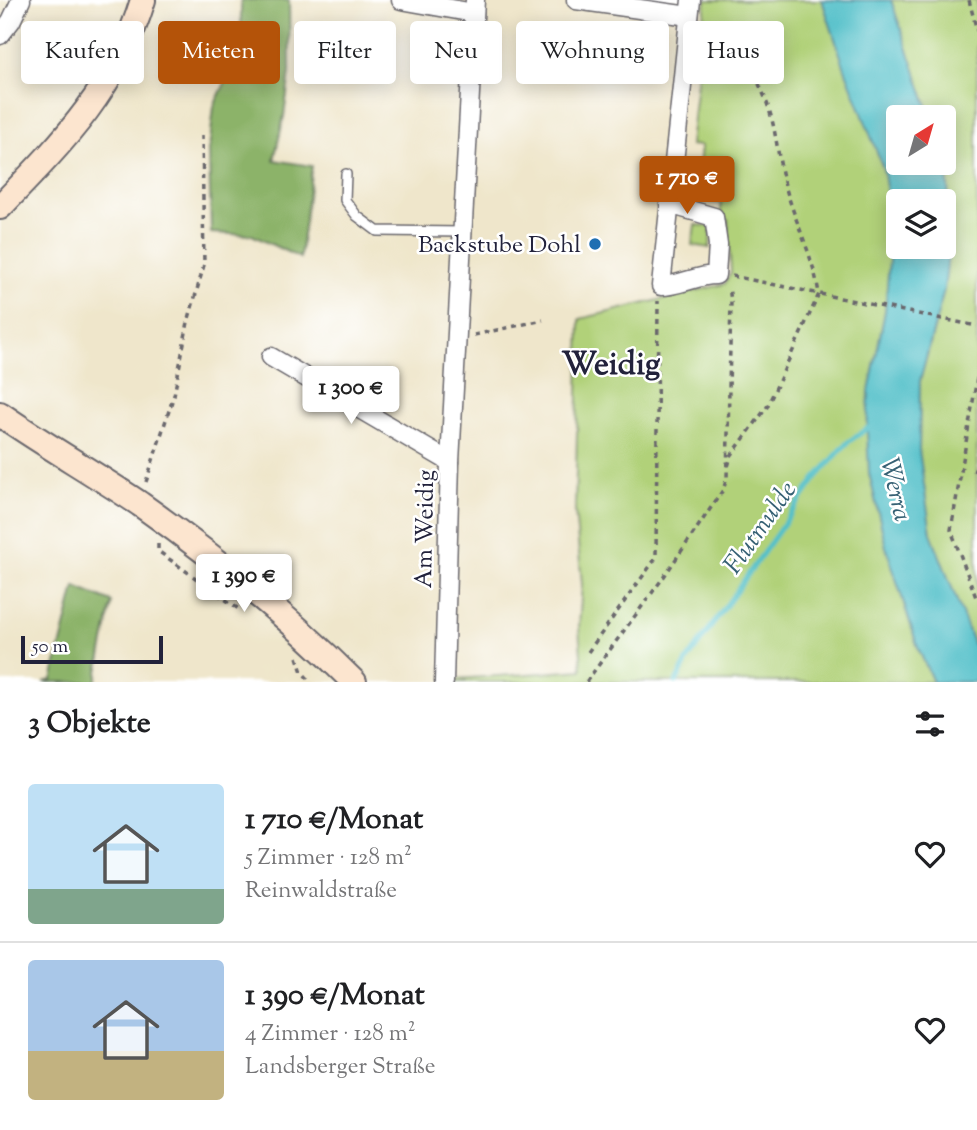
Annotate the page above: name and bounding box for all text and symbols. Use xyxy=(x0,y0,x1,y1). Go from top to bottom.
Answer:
chip: Kaufen xyxy=(21,21,144,84)
chip: Mieten xyxy=(158,21,280,84)
chip: Filter xyxy=(294,21,396,84)
chip: Neu xyxy=(410,21,502,84)
chip: Wohnung xyxy=(516,21,669,84)
chip: Haus xyxy=(683,21,784,84)
north arrow xyxy=(886,105,956,175)
map controls xyxy=(886,105,956,259)
pin: 1 710 € xyxy=(622,156,752,216)
text: 1 710 € xyxy=(655,162,719,195)
button: layers xyxy=(886,189,956,259)
place label: Backstube Dohl xyxy=(418,229,581,263)
marker: Backstube Dohl xyxy=(587,236,603,252)
district label: Weidig xyxy=(562,343,661,389)
pin: 1 300 € xyxy=(286,366,416,426)
text: 1 300 € xyxy=(318,372,384,405)
water label: Werra xyxy=(869,454,920,525)
street label: Am Weidig xyxy=(408,469,444,589)
water label: Flutmulde xyxy=(716,474,807,582)
pin: 1 390 € xyxy=(179,554,309,614)
text: 1 390 € xyxy=(212,560,276,593)
scale bar xyxy=(21,633,163,665)
text: 50 m xyxy=(32,634,68,661)
text: 3 Objekte xyxy=(28,703,151,746)
icon: filters xyxy=(911,705,949,743)
text: 1 710 €/Monat xyxy=(245,799,423,842)
icon: home xyxy=(84,812,168,896)
icon: heart xyxy=(911,835,949,873)
text: 5 Zimmer · 128 m² xyxy=(245,842,412,875)
text: Reinwaldstraße xyxy=(245,875,397,908)
text: 1 390 €/Monat xyxy=(245,975,425,1018)
icon: home xyxy=(84,988,168,1072)
icon: heart xyxy=(911,1011,949,1049)
text: 4 Zimmer · 128 m² xyxy=(245,1018,415,1051)
text: Landsberger Straße xyxy=(245,1051,436,1084)

